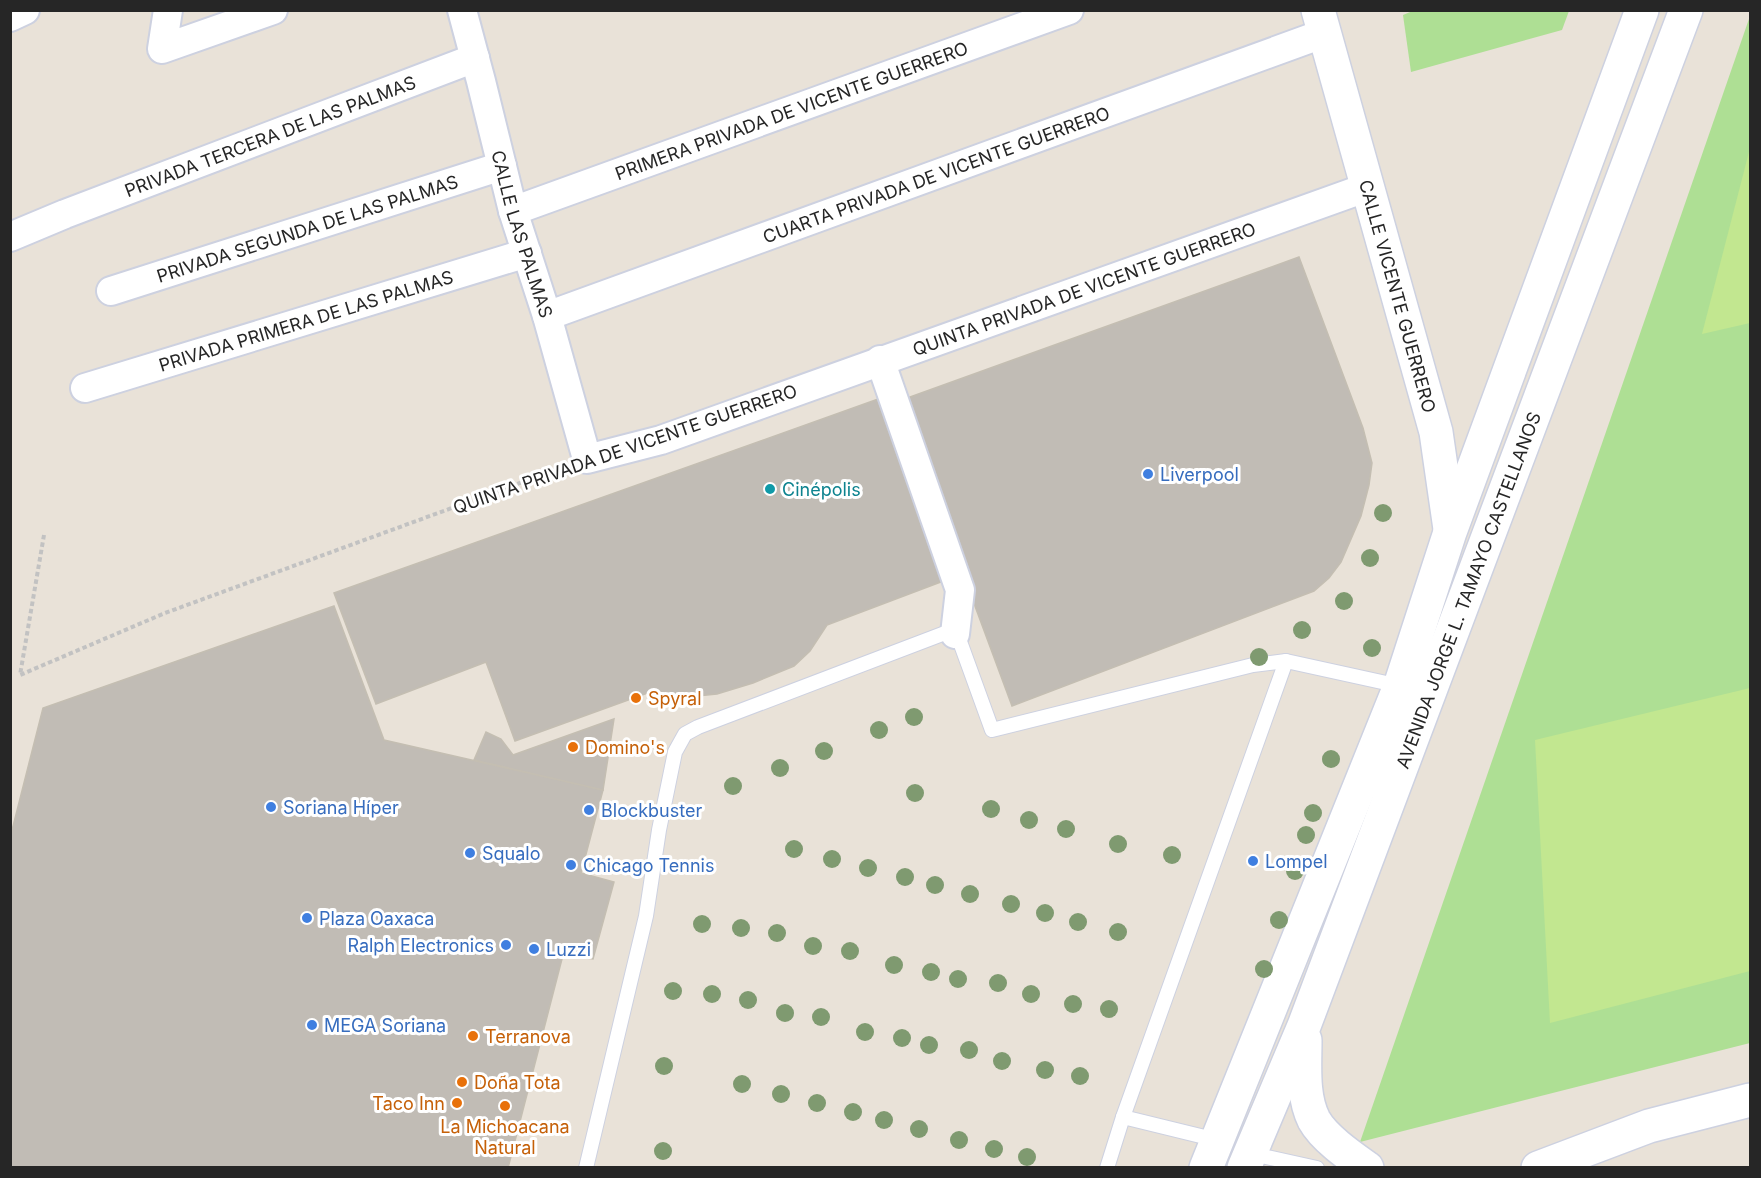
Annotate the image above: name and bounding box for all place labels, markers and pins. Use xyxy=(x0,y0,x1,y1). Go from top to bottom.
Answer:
place label: Liverpool xyxy=(1160,464,1239,485)
marker: Liverpool xyxy=(1141,467,1155,481)
place label: Cinépolis xyxy=(782,479,861,500)
marker: Cinépolis xyxy=(763,482,777,496)
place label: Spyral xyxy=(648,688,702,709)
marker: Spyral xyxy=(629,691,643,705)
place label: Domino's xyxy=(585,737,665,758)
marker: Domino's xyxy=(566,740,580,754)
place label: Soriana Híper xyxy=(283,797,399,818)
marker: Soriana Híper xyxy=(264,800,278,814)
place label: Blockbuster xyxy=(601,800,702,821)
marker: Blockbuster xyxy=(582,803,596,817)
place label: Squalo xyxy=(482,843,540,864)
marker: Squalo xyxy=(463,846,477,860)
place label: Lompel xyxy=(1265,851,1328,872)
marker: Lompel xyxy=(1246,854,1260,868)
place label: Chicago Tennis xyxy=(583,855,714,876)
marker: Chicago Tennis xyxy=(564,858,578,872)
place label: Plaza Oaxaca xyxy=(319,908,434,929)
marker: Plaza Oaxaca xyxy=(300,911,314,925)
place label: Ralph Electronics xyxy=(347,935,494,956)
marker: Ralph Electronics xyxy=(499,938,513,952)
place label: Luzzi xyxy=(546,939,591,960)
marker: Luzzi xyxy=(527,942,541,956)
place label: MEGA Soriana xyxy=(324,1015,446,1036)
marker: MEGA Soriana xyxy=(305,1018,319,1032)
place label: Terranova xyxy=(485,1026,571,1047)
marker: Terranova xyxy=(466,1029,480,1043)
place label: Doña Tota xyxy=(474,1072,561,1093)
marker: Doña Tota xyxy=(455,1075,469,1089)
place label: Taco Inn xyxy=(372,1093,445,1114)
marker: Taco Inn xyxy=(450,1096,464,1110)
marker: La Michoacana Natural xyxy=(498,1099,512,1113)
place label: La Michoacana Natural xyxy=(440,1116,570,1158)

